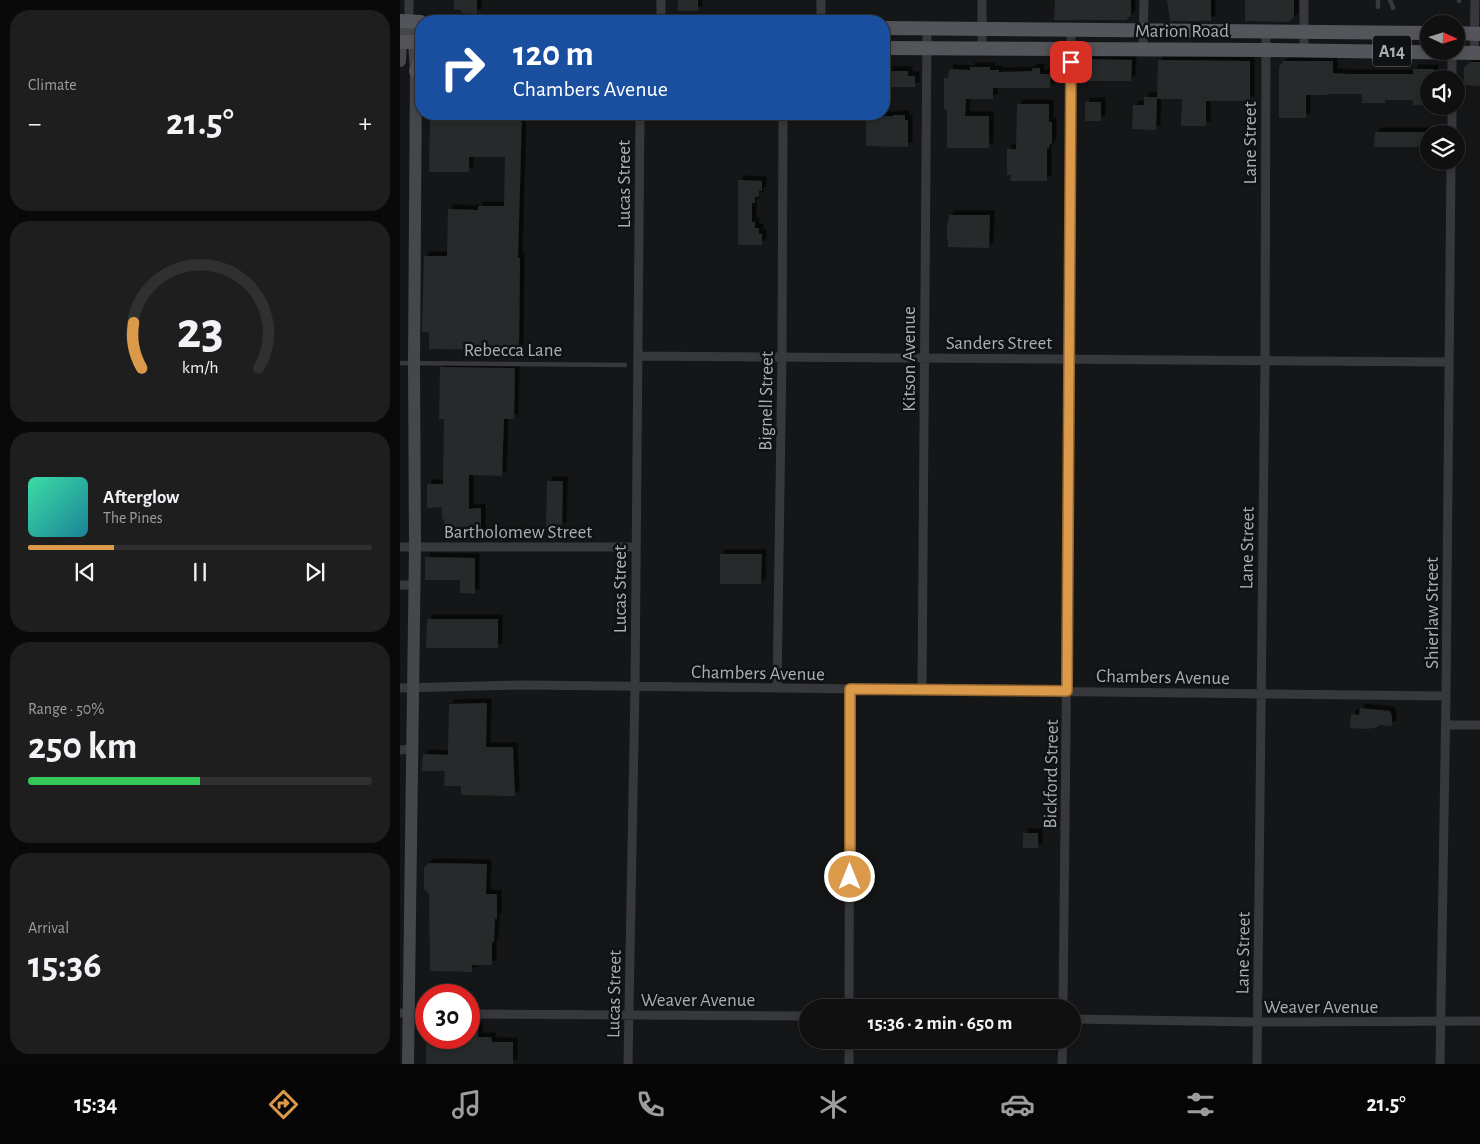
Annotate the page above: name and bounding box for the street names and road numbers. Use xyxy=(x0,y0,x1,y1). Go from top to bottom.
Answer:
street label: Marion Road xyxy=(1135,22,1229,41)
road number: A14 xyxy=(1373,36,1411,66)
street label: Lane Street xyxy=(1241,102,1260,184)
street label: Lucas Street xyxy=(615,140,634,228)
street label: Kitson Avenue xyxy=(900,306,919,412)
street label: Sanders Street xyxy=(946,334,1052,353)
street label: Rebecca Lane xyxy=(464,341,562,360)
street label: Bignell Street xyxy=(756,351,777,451)
street label: Lane Street xyxy=(1237,506,1258,590)
street label: Bartholomew Street xyxy=(444,523,592,542)
street label: Lucas Street xyxy=(611,545,630,633)
street label: Shierlaw Street xyxy=(1423,557,1442,669)
street label: Chambers Avenue xyxy=(691,663,825,684)
street label: Chambers Avenue xyxy=(1096,667,1230,688)
street label: Bickford Street xyxy=(1041,719,1062,829)
street label: Lane Street xyxy=(1233,911,1254,995)
street label: Lucas Street xyxy=(604,950,625,1038)
street label: Weaver Avenue xyxy=(641,991,755,1010)
street label: Weaver Avenue xyxy=(1264,998,1378,1017)

